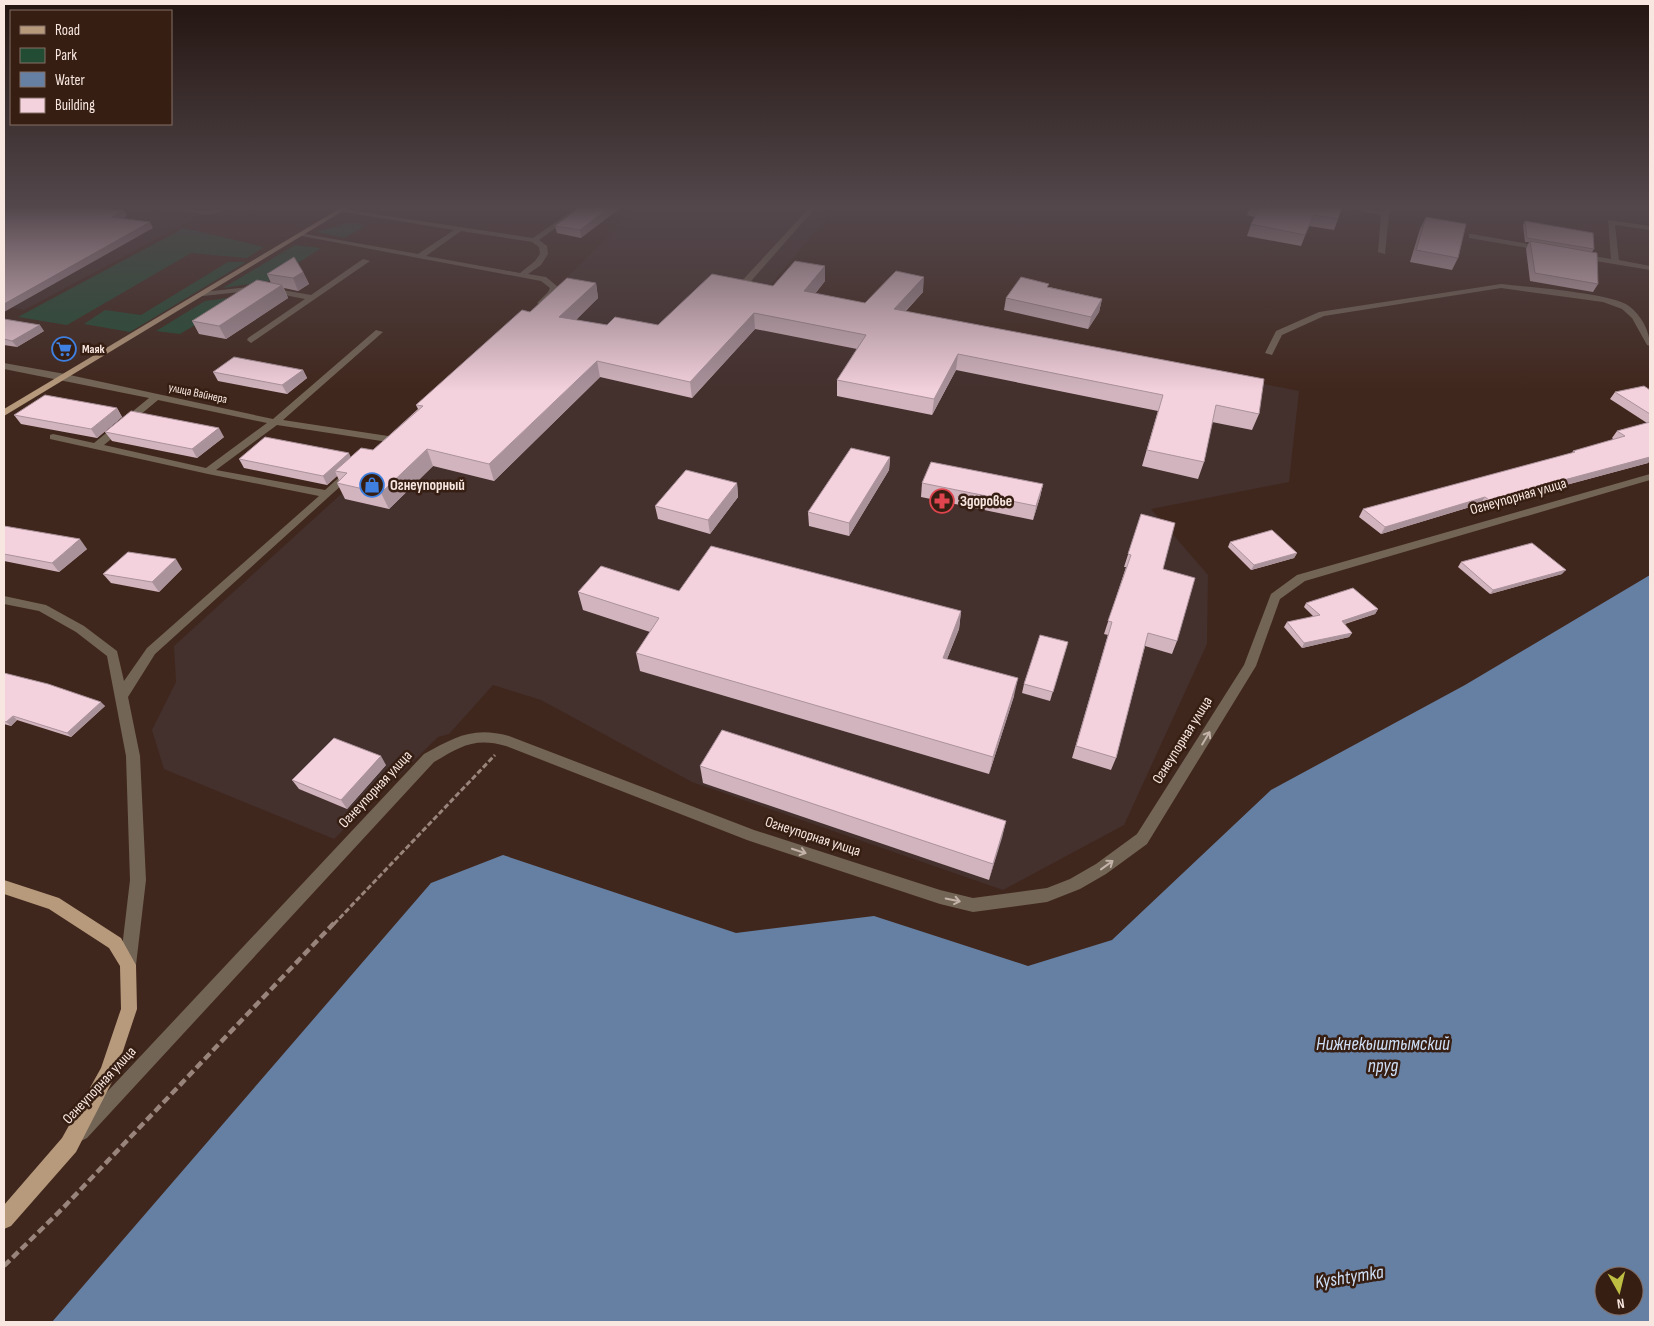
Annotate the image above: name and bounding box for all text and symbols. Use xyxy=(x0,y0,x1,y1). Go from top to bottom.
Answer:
legend xyxy=(10,10,172,125)
text: Road xyxy=(55,21,80,40)
text: Park xyxy=(55,46,77,65)
text: Water xyxy=(55,71,86,90)
text: Building xyxy=(55,96,95,115)
supermarket icon: Маяк xyxy=(51,336,77,362)
place label: Маяк xyxy=(82,342,106,357)
street label: улица Вайнера xyxy=(167,380,229,407)
shop icon: Огнеупорный xyxy=(359,472,385,498)
street label: Огнеупорная улица xyxy=(1468,474,1569,519)
place label: Огнеупорный xyxy=(390,476,465,495)
pharmacy icon: Здоровье xyxy=(929,488,955,514)
place label: Здоровье xyxy=(960,492,1012,511)
street label: Огнеупорная улица xyxy=(1148,693,1217,787)
one-way arrow xyxy=(1202,732,1212,746)
street label: Огнеупорная улица xyxy=(335,746,416,832)
street label: Огнеупорная улица xyxy=(763,812,863,861)
one-way arrow xyxy=(790,847,806,856)
one-way arrow xyxy=(1100,859,1113,870)
one-way arrow xyxy=(945,896,961,905)
water label: Нижнекыштымский пруд xyxy=(1316,1033,1450,1078)
street label: Огнеупорная улица xyxy=(59,1042,140,1128)
water label: Kyshtymka xyxy=(1313,1261,1385,1294)
north arrow xyxy=(1594,1266,1644,1316)
text: N xyxy=(1616,1294,1626,1312)

